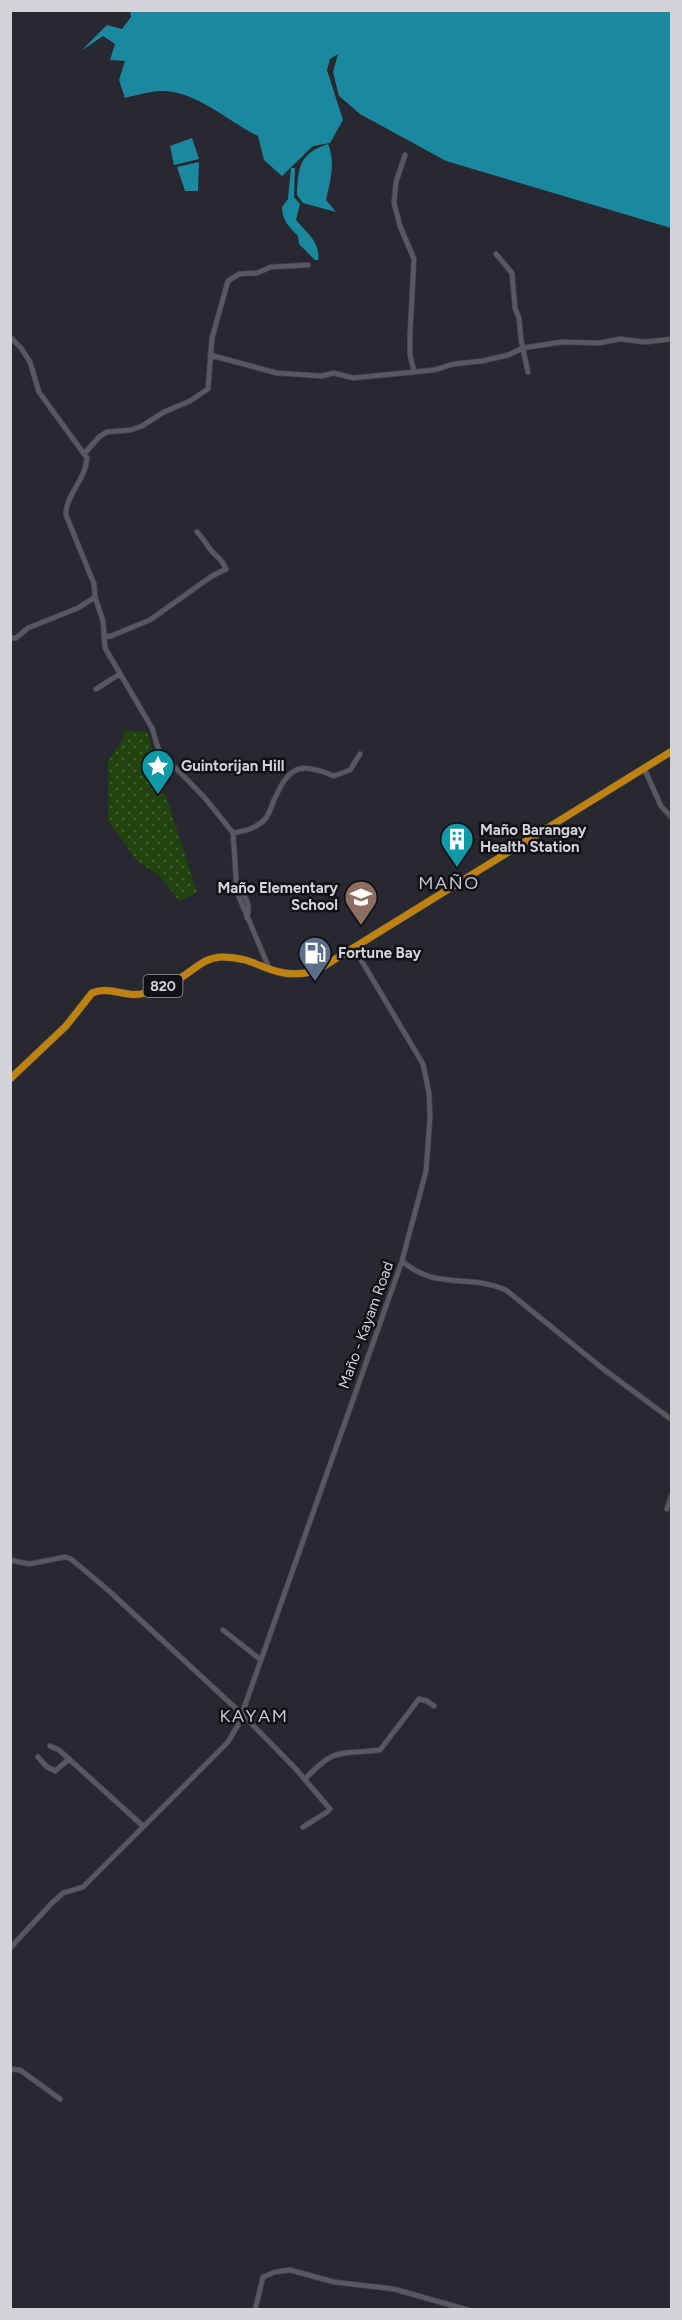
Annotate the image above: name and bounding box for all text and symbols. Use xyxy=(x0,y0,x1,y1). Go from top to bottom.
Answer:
place icon: Guintorijan Hill xyxy=(140,748,176,795)
place label: Guintorijan Hill xyxy=(181,757,284,775)
building icon: Maño Barangay Health Station xyxy=(439,821,475,868)
place label: Maño Barangay Health Station xyxy=(480,821,587,856)
district label: MAÑO xyxy=(418,872,480,894)
place label: Maño Elementary School xyxy=(217,879,338,914)
school or university icon: Maño Elementary School xyxy=(343,879,379,926)
fuel station icon: Fortune Bay xyxy=(297,935,333,982)
place label: Fortune Bay xyxy=(338,944,422,962)
road number: 820 xyxy=(144,975,182,997)
street label: Maño - Kayam Road xyxy=(335,1259,397,1391)
district label: KAYAM xyxy=(220,1705,288,1727)

